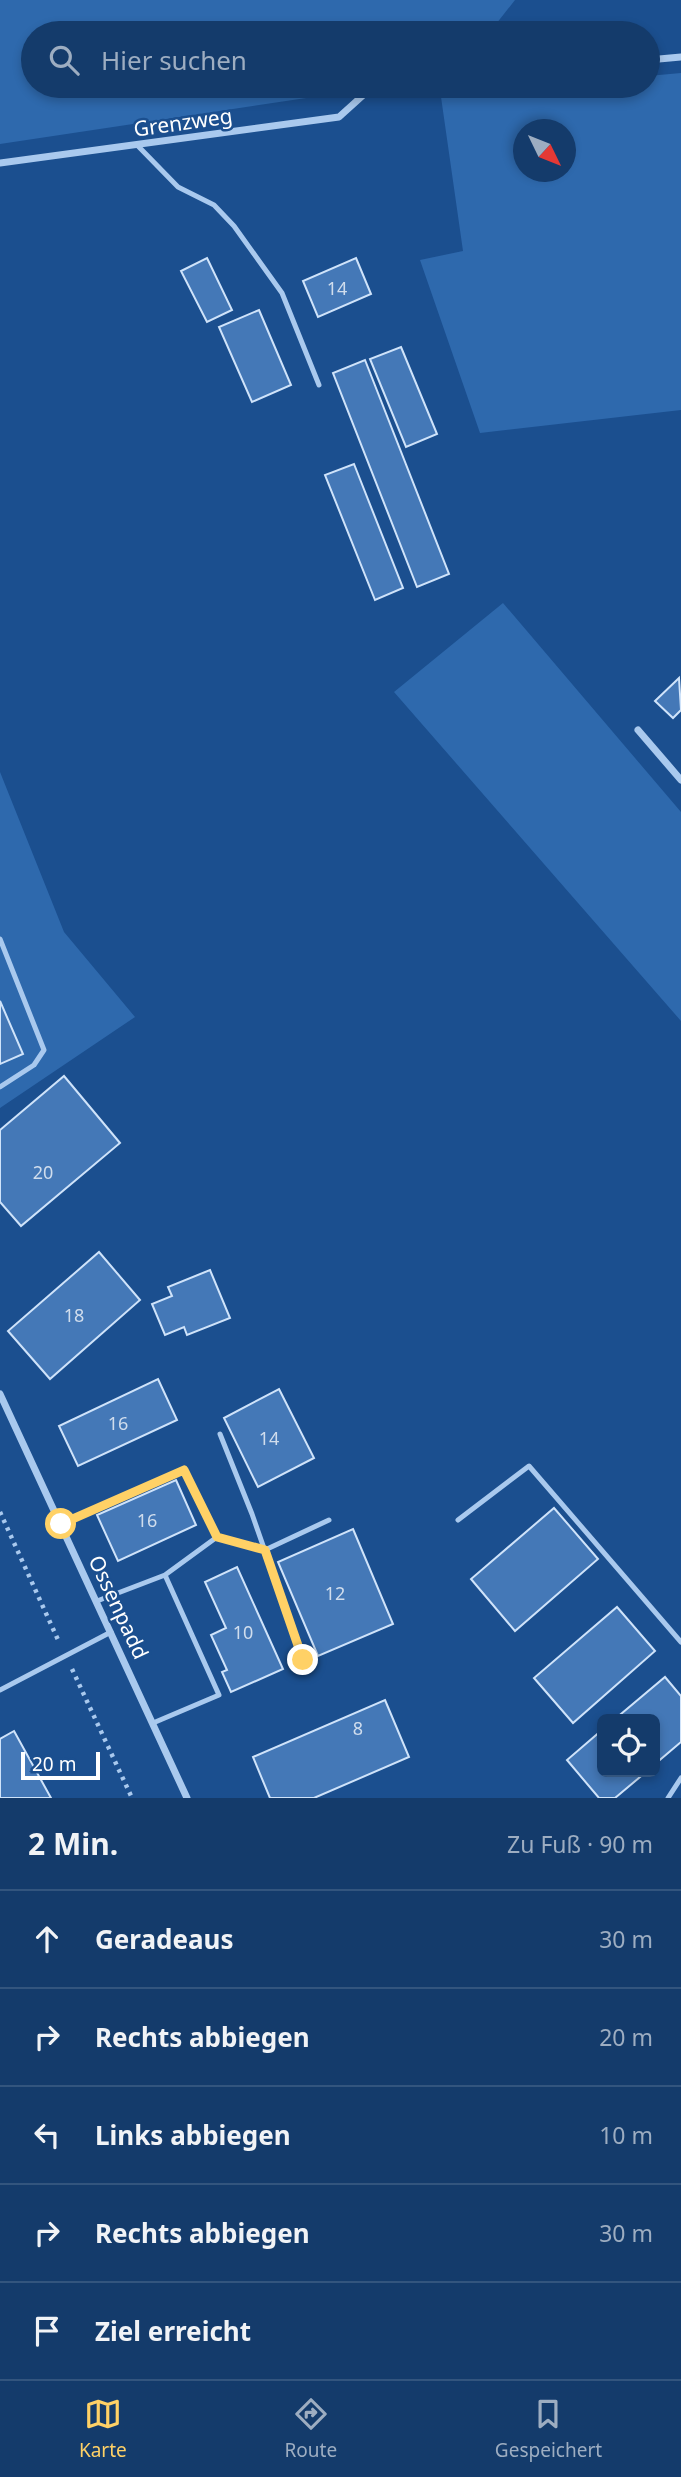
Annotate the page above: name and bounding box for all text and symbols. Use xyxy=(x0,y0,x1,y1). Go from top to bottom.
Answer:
search box xyxy=(21,21,660,98)
icon: search xyxy=(45,41,83,79)
text: Hier suchen xyxy=(101,42,247,78)
street label: Grenzweg xyxy=(132,101,234,143)
north arrow xyxy=(513,119,576,182)
house number: 14 xyxy=(327,276,347,300)
house number: 20 xyxy=(33,1160,53,1184)
house number: 18 xyxy=(64,1303,84,1327)
house number: 16 xyxy=(108,1411,128,1435)
house number: 14 xyxy=(259,1426,279,1450)
route start xyxy=(45,1508,76,1539)
house number: 16 xyxy=(137,1508,157,1532)
street label: Ossenpadd xyxy=(83,1550,155,1664)
house number: 12 xyxy=(325,1581,345,1605)
house number: 10 xyxy=(233,1620,253,1644)
route end xyxy=(287,1644,318,1675)
map controls xyxy=(597,1714,660,1777)
button: locate xyxy=(597,1714,660,1777)
house number: 8 xyxy=(353,1716,363,1740)
scale bar xyxy=(21,1749,100,1781)
text: 20 m xyxy=(32,1751,76,1777)
text: 2 Min. xyxy=(28,1823,118,1864)
text: Zu Fuß · 90 m xyxy=(507,1828,653,1860)
icon: ahead xyxy=(28,1920,66,1958)
text: Geradeaus xyxy=(95,1921,234,1957)
text: 30 m xyxy=(599,1923,653,1955)
icon: right xyxy=(28,2018,66,2056)
text: Rechts abbiegen xyxy=(95,2019,310,2055)
text: 20 m xyxy=(599,2021,653,2053)
icon: left xyxy=(28,2116,66,2154)
text: Links abbiegen xyxy=(95,2117,291,2153)
text: 10 m xyxy=(599,2119,653,2151)
icon: right xyxy=(28,2214,66,2252)
text: Rechts abbiegen xyxy=(95,2215,310,2251)
text: 30 m xyxy=(599,2217,653,2249)
icon: arrive xyxy=(28,2312,66,2350)
text: Ziel erreicht xyxy=(95,2313,251,2349)
tab: Karte xyxy=(79,2395,127,2463)
tab: Route xyxy=(284,2395,337,2463)
tab: Gespeichert xyxy=(495,2395,602,2463)

